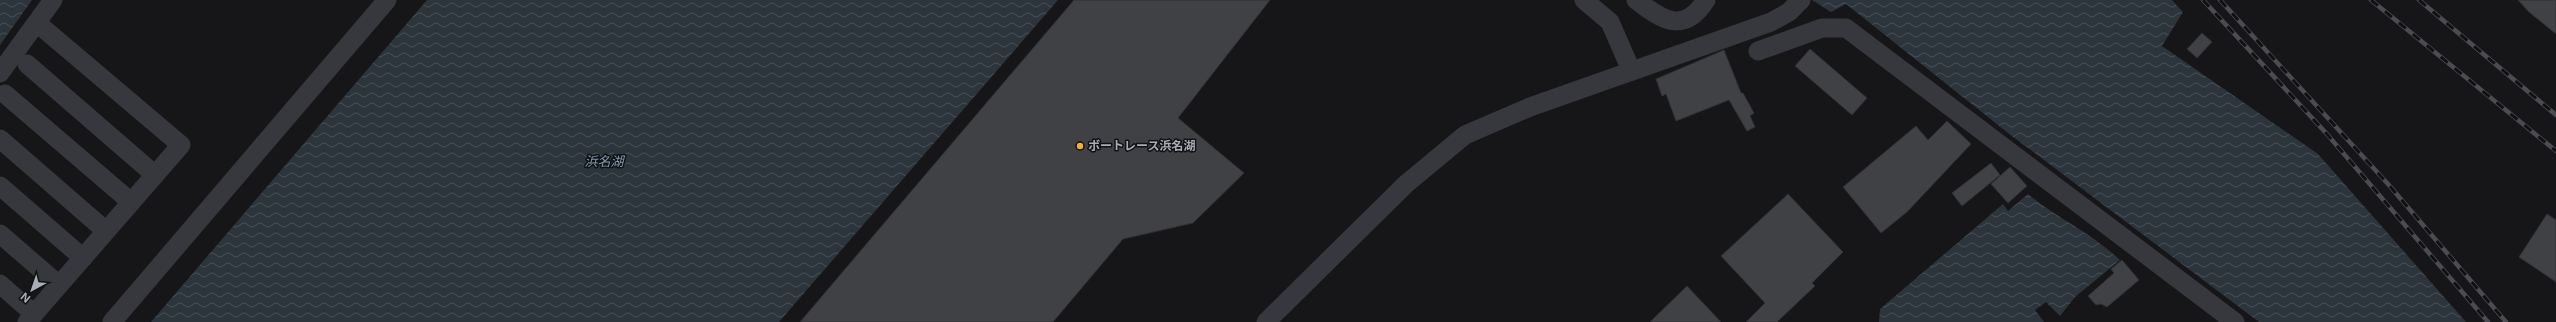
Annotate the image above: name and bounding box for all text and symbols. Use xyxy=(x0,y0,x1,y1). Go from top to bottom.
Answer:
place label: ボートレース浜名湖 xyxy=(1088,138,1195,153)
marker: ボートレース浜名湖 xyxy=(1075,141,1085,151)
water label: 浜名湖 xyxy=(584,153,625,169)
north arrow xyxy=(12,270,52,310)
text: N xyxy=(18,290,33,306)

